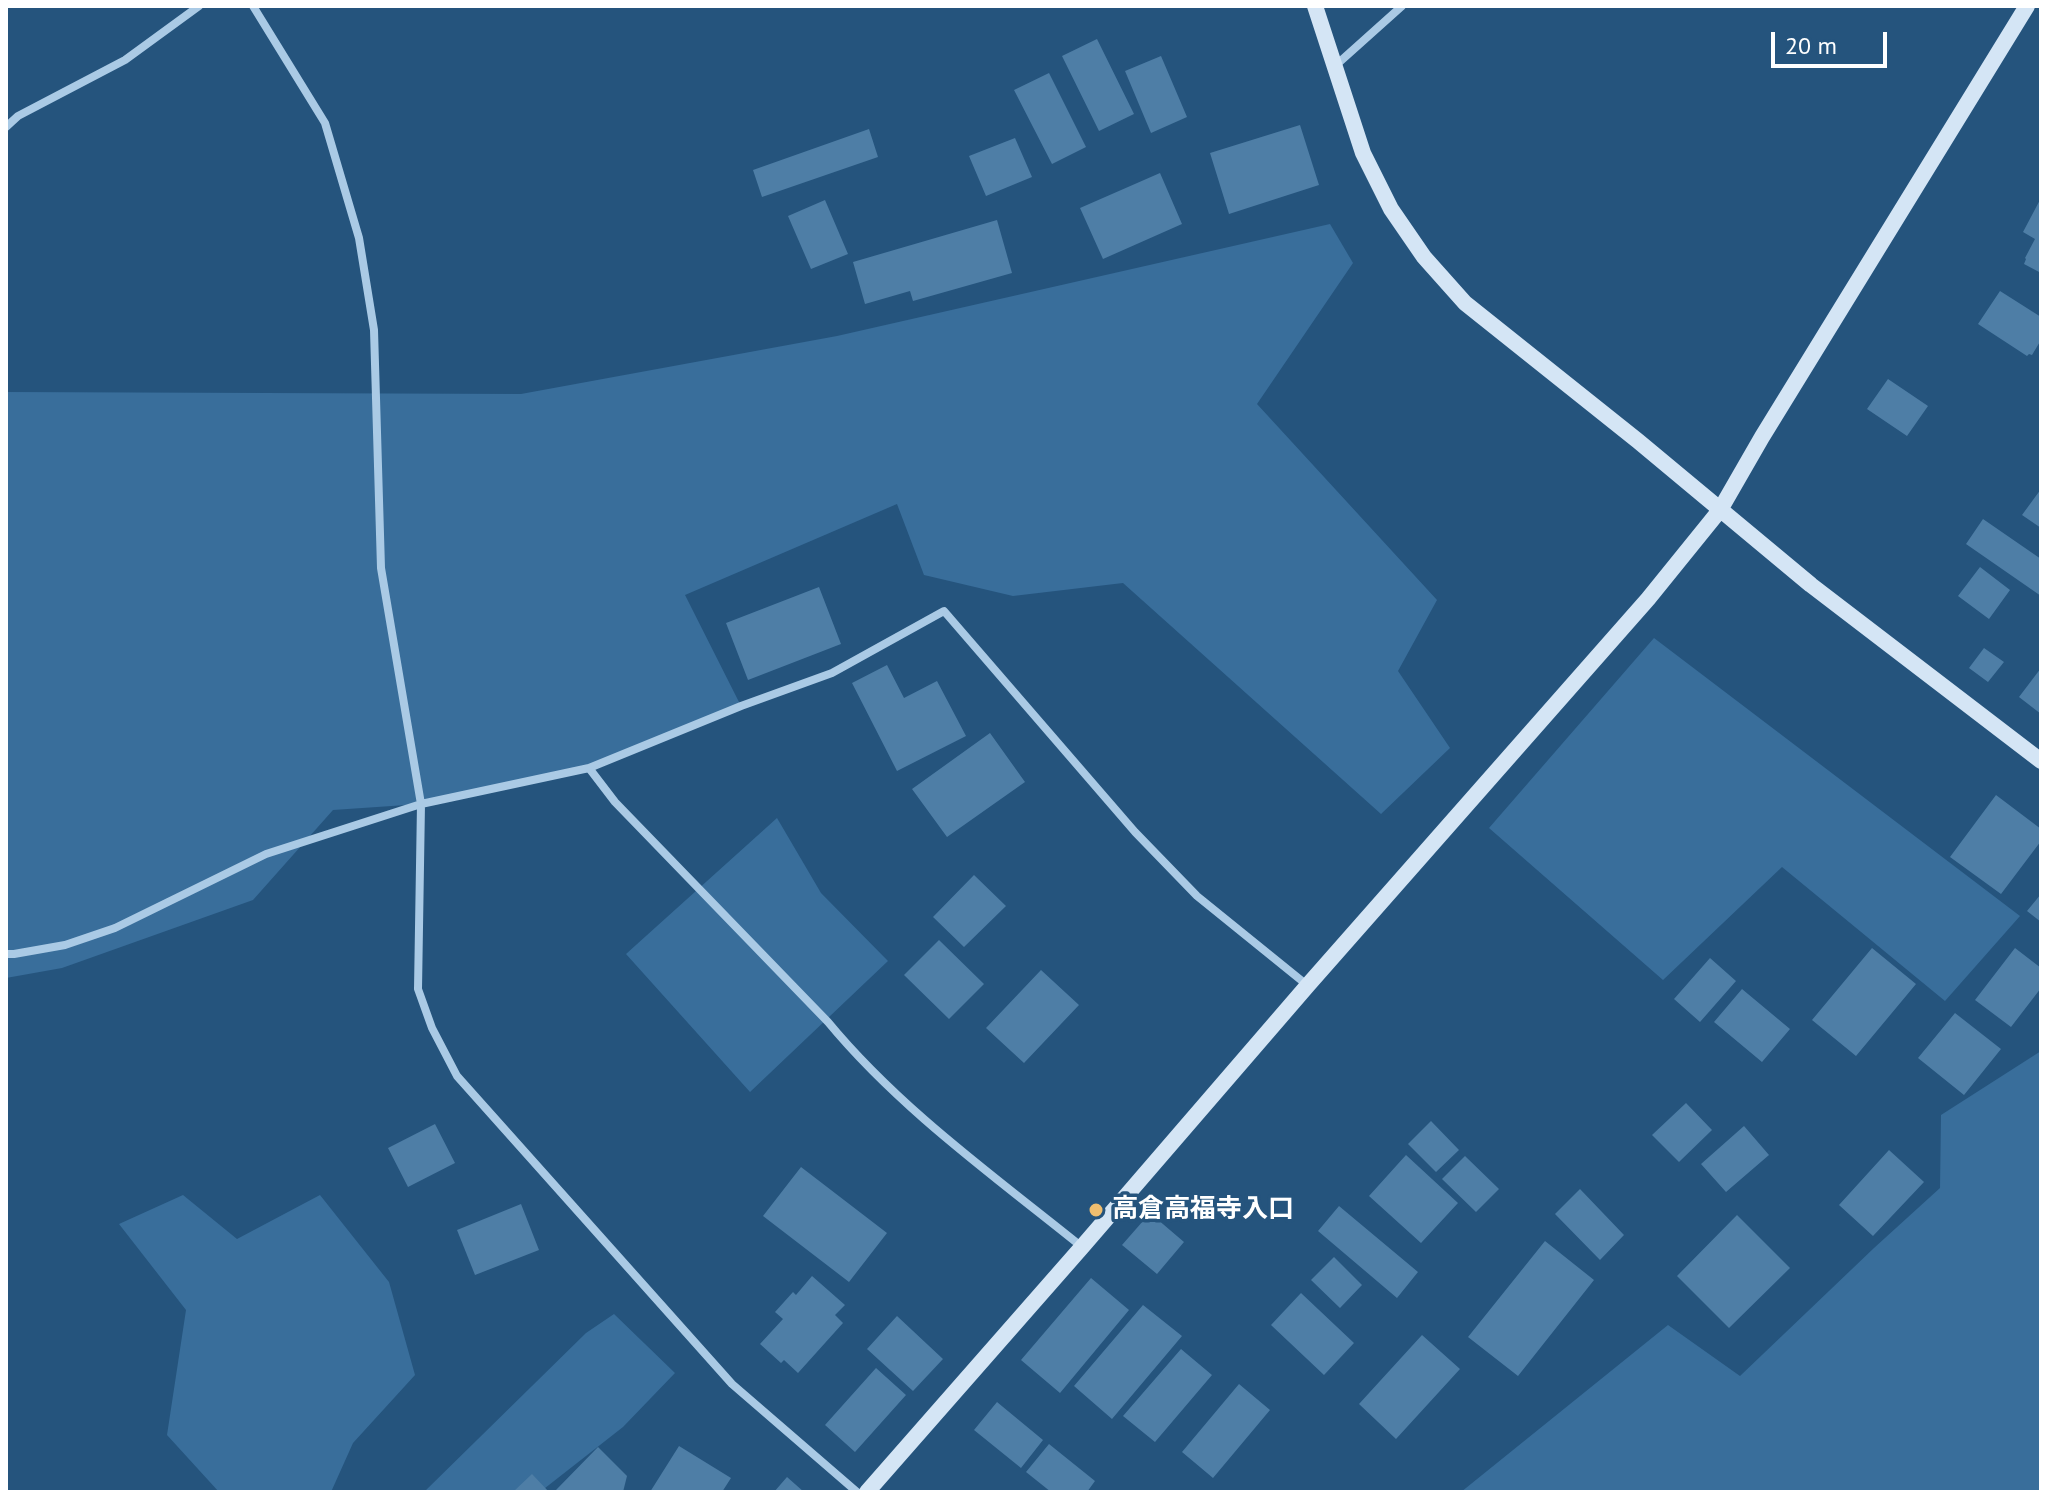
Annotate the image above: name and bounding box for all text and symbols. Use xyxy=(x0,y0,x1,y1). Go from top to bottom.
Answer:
scale bar xyxy=(1775,16,1891,66)
text: 20 m xyxy=(1785,30,1837,61)
place label: 高倉高福寺入口 xyxy=(1112,1194,1294,1226)
marker: 高倉高福寺入口 xyxy=(1087,1201,1105,1219)

